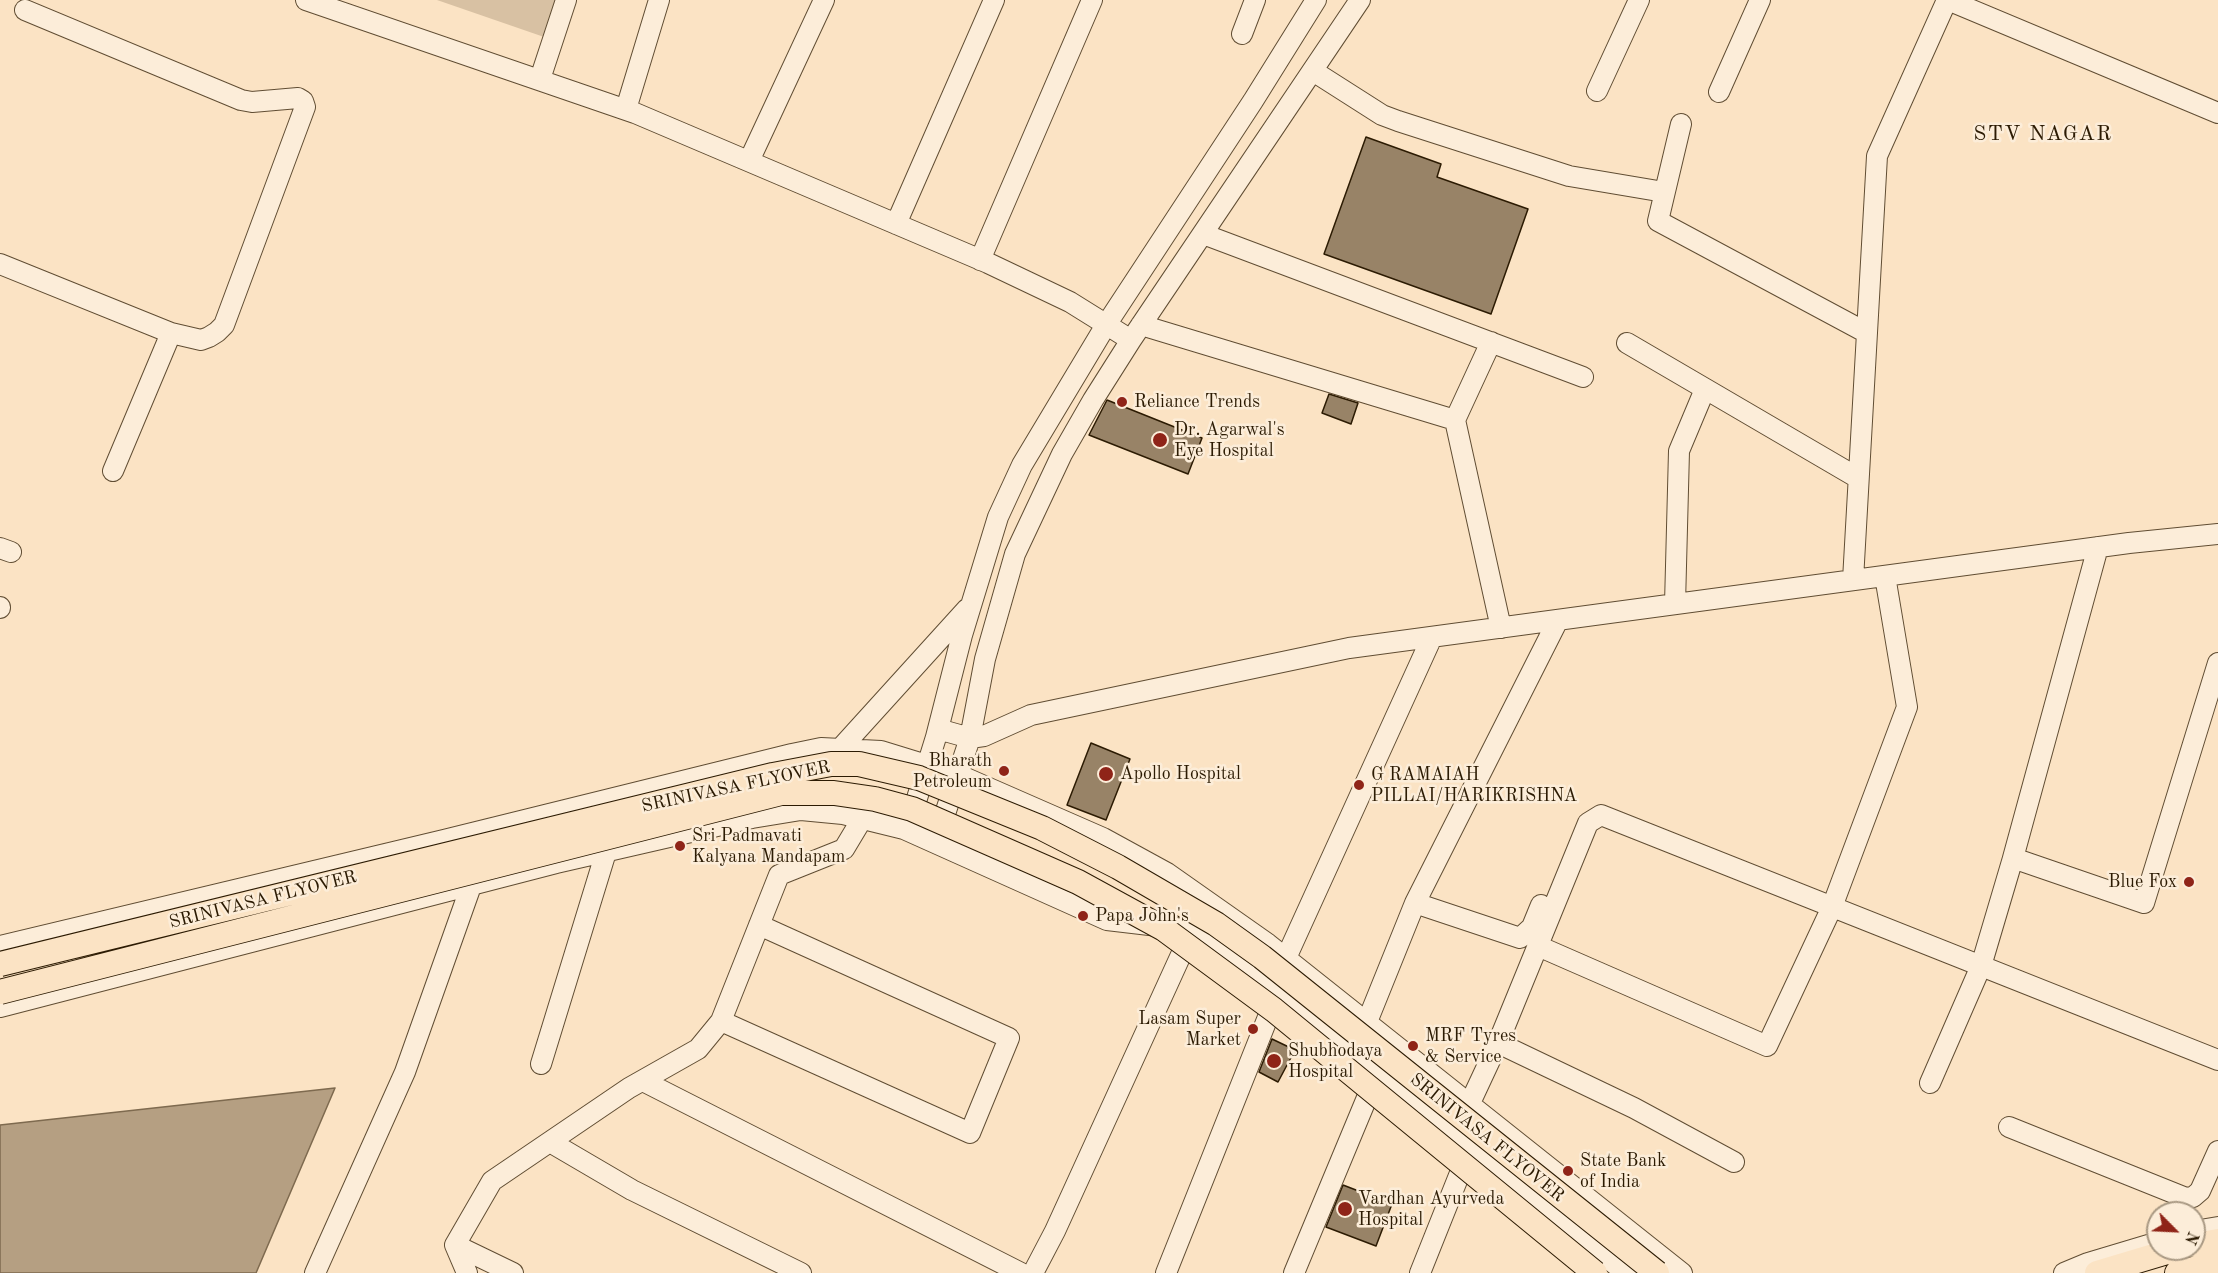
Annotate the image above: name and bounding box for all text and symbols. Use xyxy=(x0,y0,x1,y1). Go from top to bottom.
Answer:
district label: STV NAGAR xyxy=(1973,121,2113,147)
place label: Reliance Trends xyxy=(1134,391,1260,413)
marker: Reliance Trends xyxy=(1115,395,1129,409)
place label: Dr. Agarwal's Eye Hospital xyxy=(1174,419,1285,462)
marker: Dr. Agarwal's Eye Hospital xyxy=(1151,431,1169,449)
place label: Bharath Petroleum xyxy=(913,750,992,792)
street label: SRINIVASA FLYOVER xyxy=(640,756,832,818)
place label: Apollo Hospital xyxy=(1120,763,1241,785)
marker: Bharath Petroleum xyxy=(997,764,1011,778)
place label: G RAMAIAH PILLAI/HARIKRISHNA xyxy=(1371,764,1577,806)
marker: Apollo Hospital xyxy=(1097,765,1115,783)
marker: G RAMAIAH PILLAI/HARIKRISHNA xyxy=(1352,778,1366,792)
place label: Sri Padmavati Kalyana Mandapam xyxy=(692,825,845,868)
marker: Sri Padmavati Kalyana Mandapam xyxy=(673,839,687,853)
street label: SRINIVASA FLYOVER xyxy=(167,866,359,934)
place label: Blue Fox xyxy=(2108,871,2177,893)
marker: Blue Fox xyxy=(2182,875,2196,889)
place label: Papa John's xyxy=(1095,905,1189,927)
marker: Papa John's xyxy=(1076,909,1090,923)
place label: Lasam Super Market xyxy=(1138,1008,1241,1050)
marker: Lasam Super Market xyxy=(1246,1022,1260,1036)
place label: MRF Tyres & Service xyxy=(1425,1025,1516,1068)
marker: MRF Tyres & Service xyxy=(1406,1039,1420,1053)
place label: Shubhodaya Hospital xyxy=(1288,1040,1382,1082)
marker: Shubhodaya Hospital xyxy=(1265,1052,1283,1070)
street label: SRINIVASA FLYOVER xyxy=(1405,1069,1569,1207)
place label: State Bank of India xyxy=(1580,1150,1666,1192)
marker: State Bank of India xyxy=(1561,1164,1575,1178)
place label: Vardhan Ayurveda Hospital xyxy=(1358,1188,1504,1230)
marker: Vardhan Ayurveda Hospital xyxy=(1336,1200,1354,1218)
north arrow xyxy=(2146,1201,2206,1261)
text: N xyxy=(2181,1229,2200,1246)

